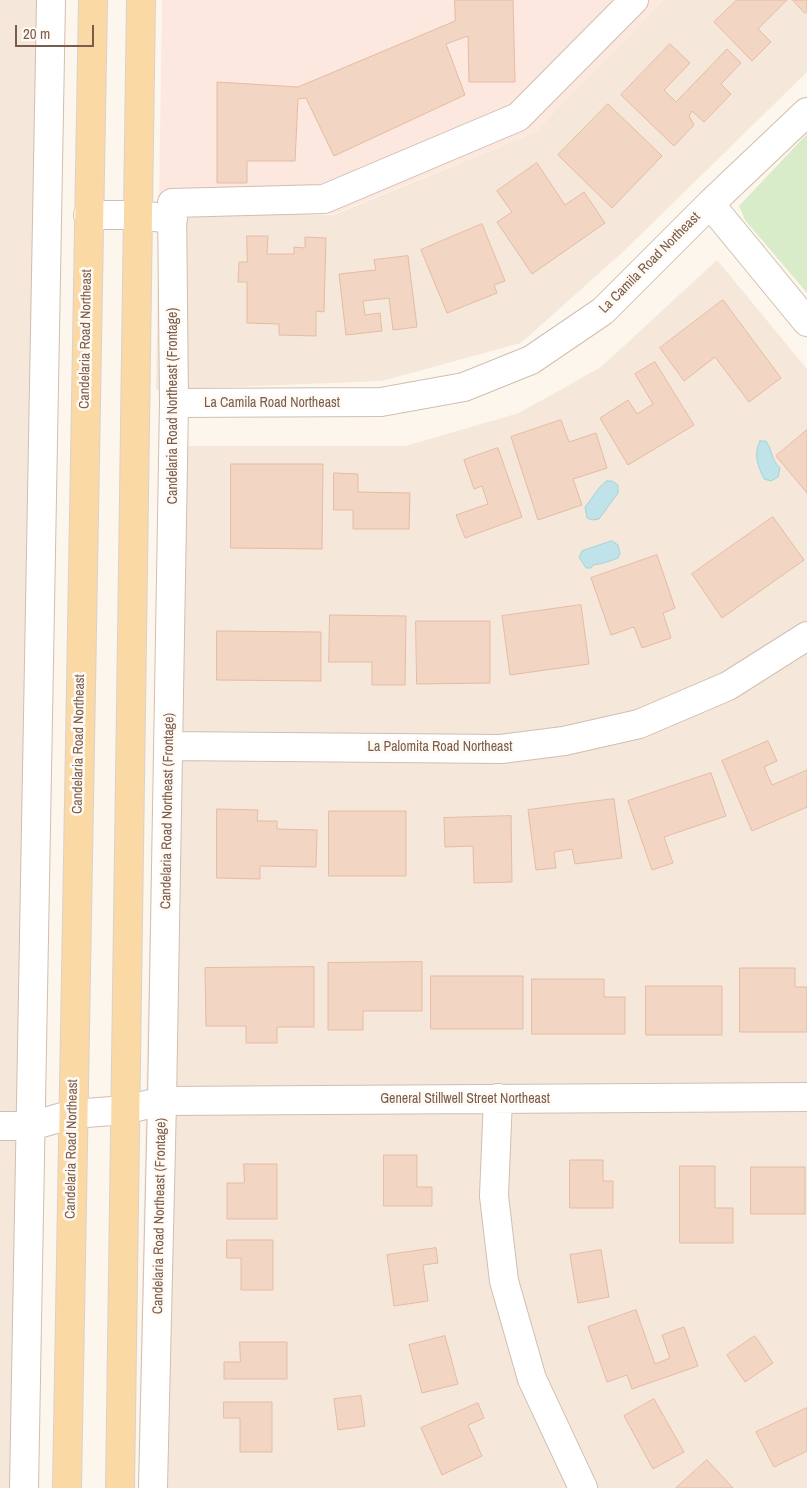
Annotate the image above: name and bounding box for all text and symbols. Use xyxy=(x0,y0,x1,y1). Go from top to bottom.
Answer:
scale bar xyxy=(18,15,96,47)
text: 20 m xyxy=(23,23,50,44)
street label: La Camila Road Northeast xyxy=(596,209,704,317)
street label: Candelaria Road Northeast xyxy=(76,269,96,409)
street label: Candelaria Road Northeast (Frontage) xyxy=(165,308,181,504)
street label: La Camila Road Northeast xyxy=(204,395,340,411)
street label: Candelaria Road Northeast xyxy=(69,674,89,814)
street label: Candelaria Road Northeast (Frontage) xyxy=(158,713,178,909)
street label: La Palomita Road Northeast xyxy=(368,739,512,755)
street label: Candelaria Road Northeast xyxy=(62,1079,82,1219)
street label: General Stillwell Street Northeast xyxy=(380,1091,550,1107)
street label: Candelaria Road Northeast (Frontage) xyxy=(150,1118,170,1314)

